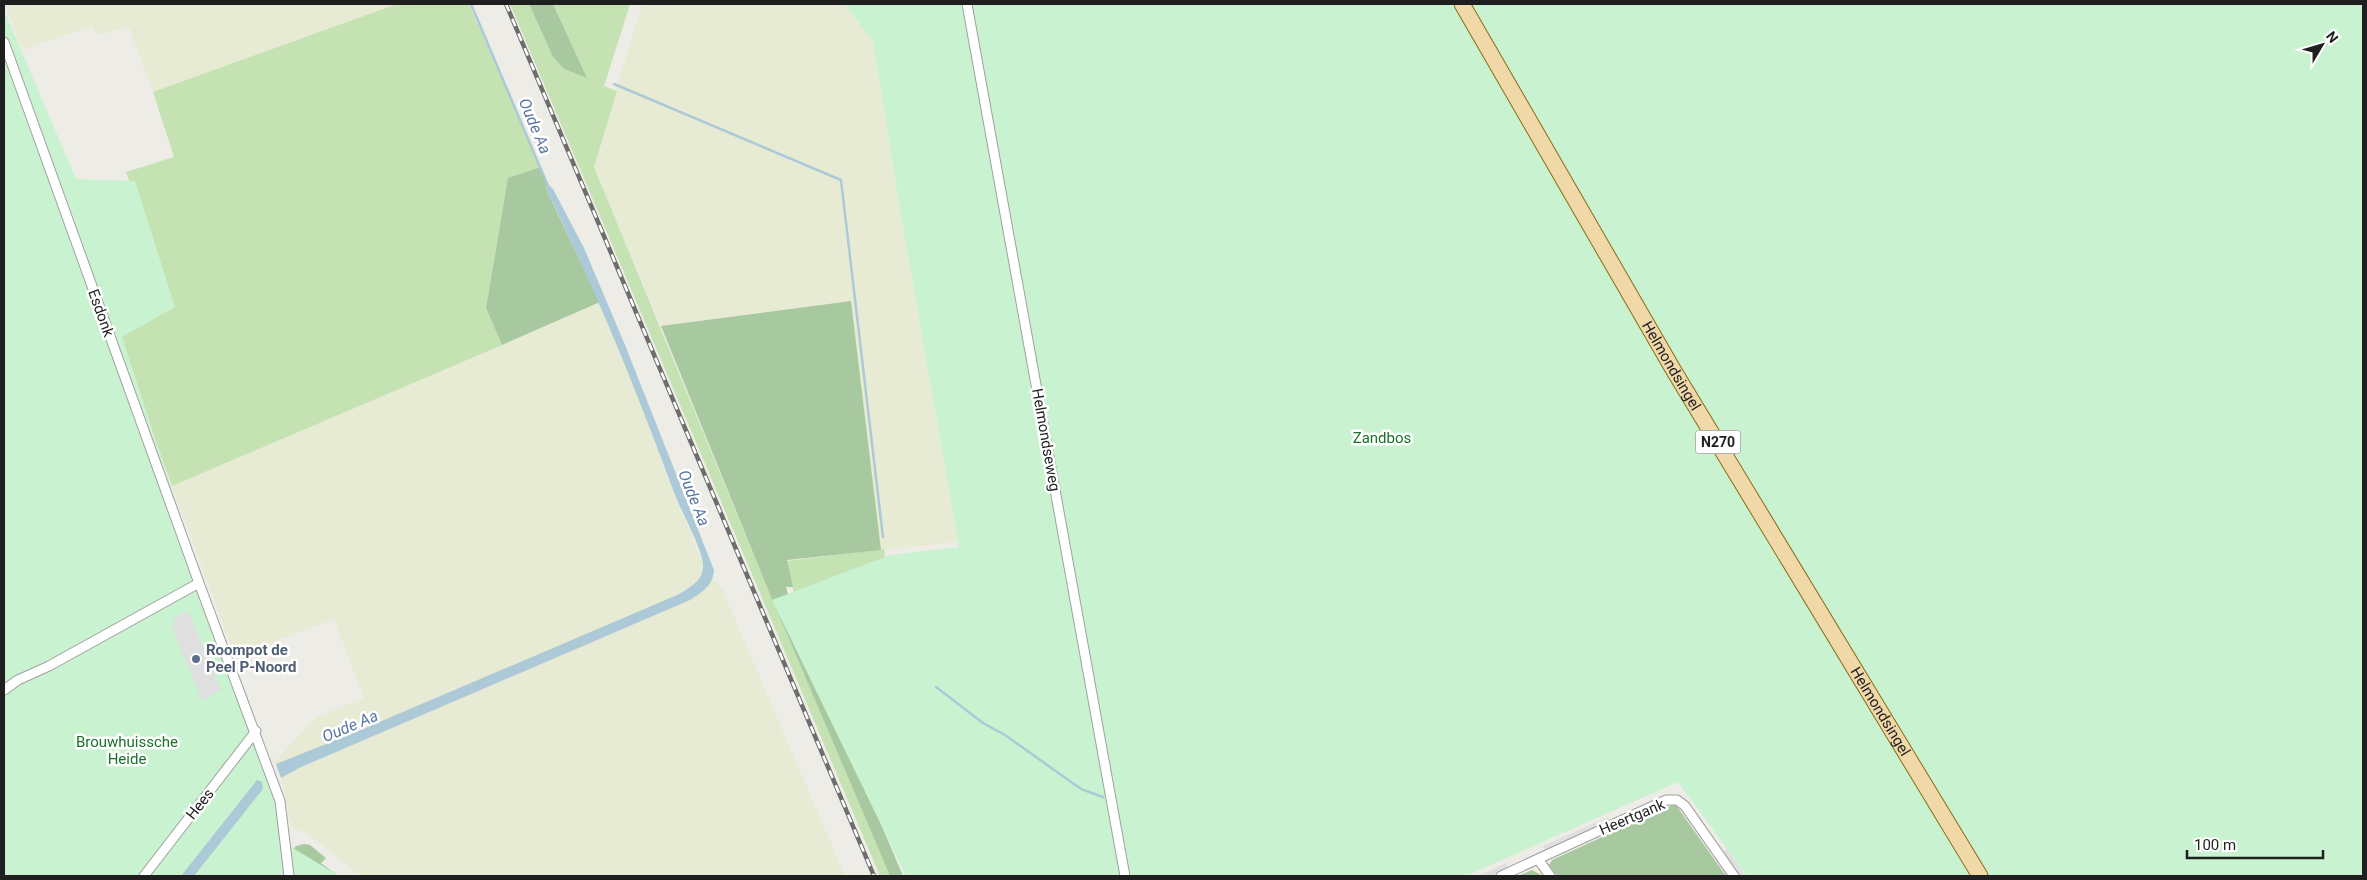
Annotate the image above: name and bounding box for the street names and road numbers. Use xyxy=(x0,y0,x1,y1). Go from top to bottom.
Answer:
street label: Esdonk xyxy=(84,287,118,340)
street label: Helmondsingel xyxy=(1638,318,1705,414)
street label: Helmondseweg xyxy=(1028,387,1064,493)
road number: N270 xyxy=(1696,431,1740,454)
street label: Helmondsingel xyxy=(1847,664,1914,759)
street label: Hees xyxy=(182,785,218,823)
street label: Heertgank xyxy=(1597,795,1668,839)

